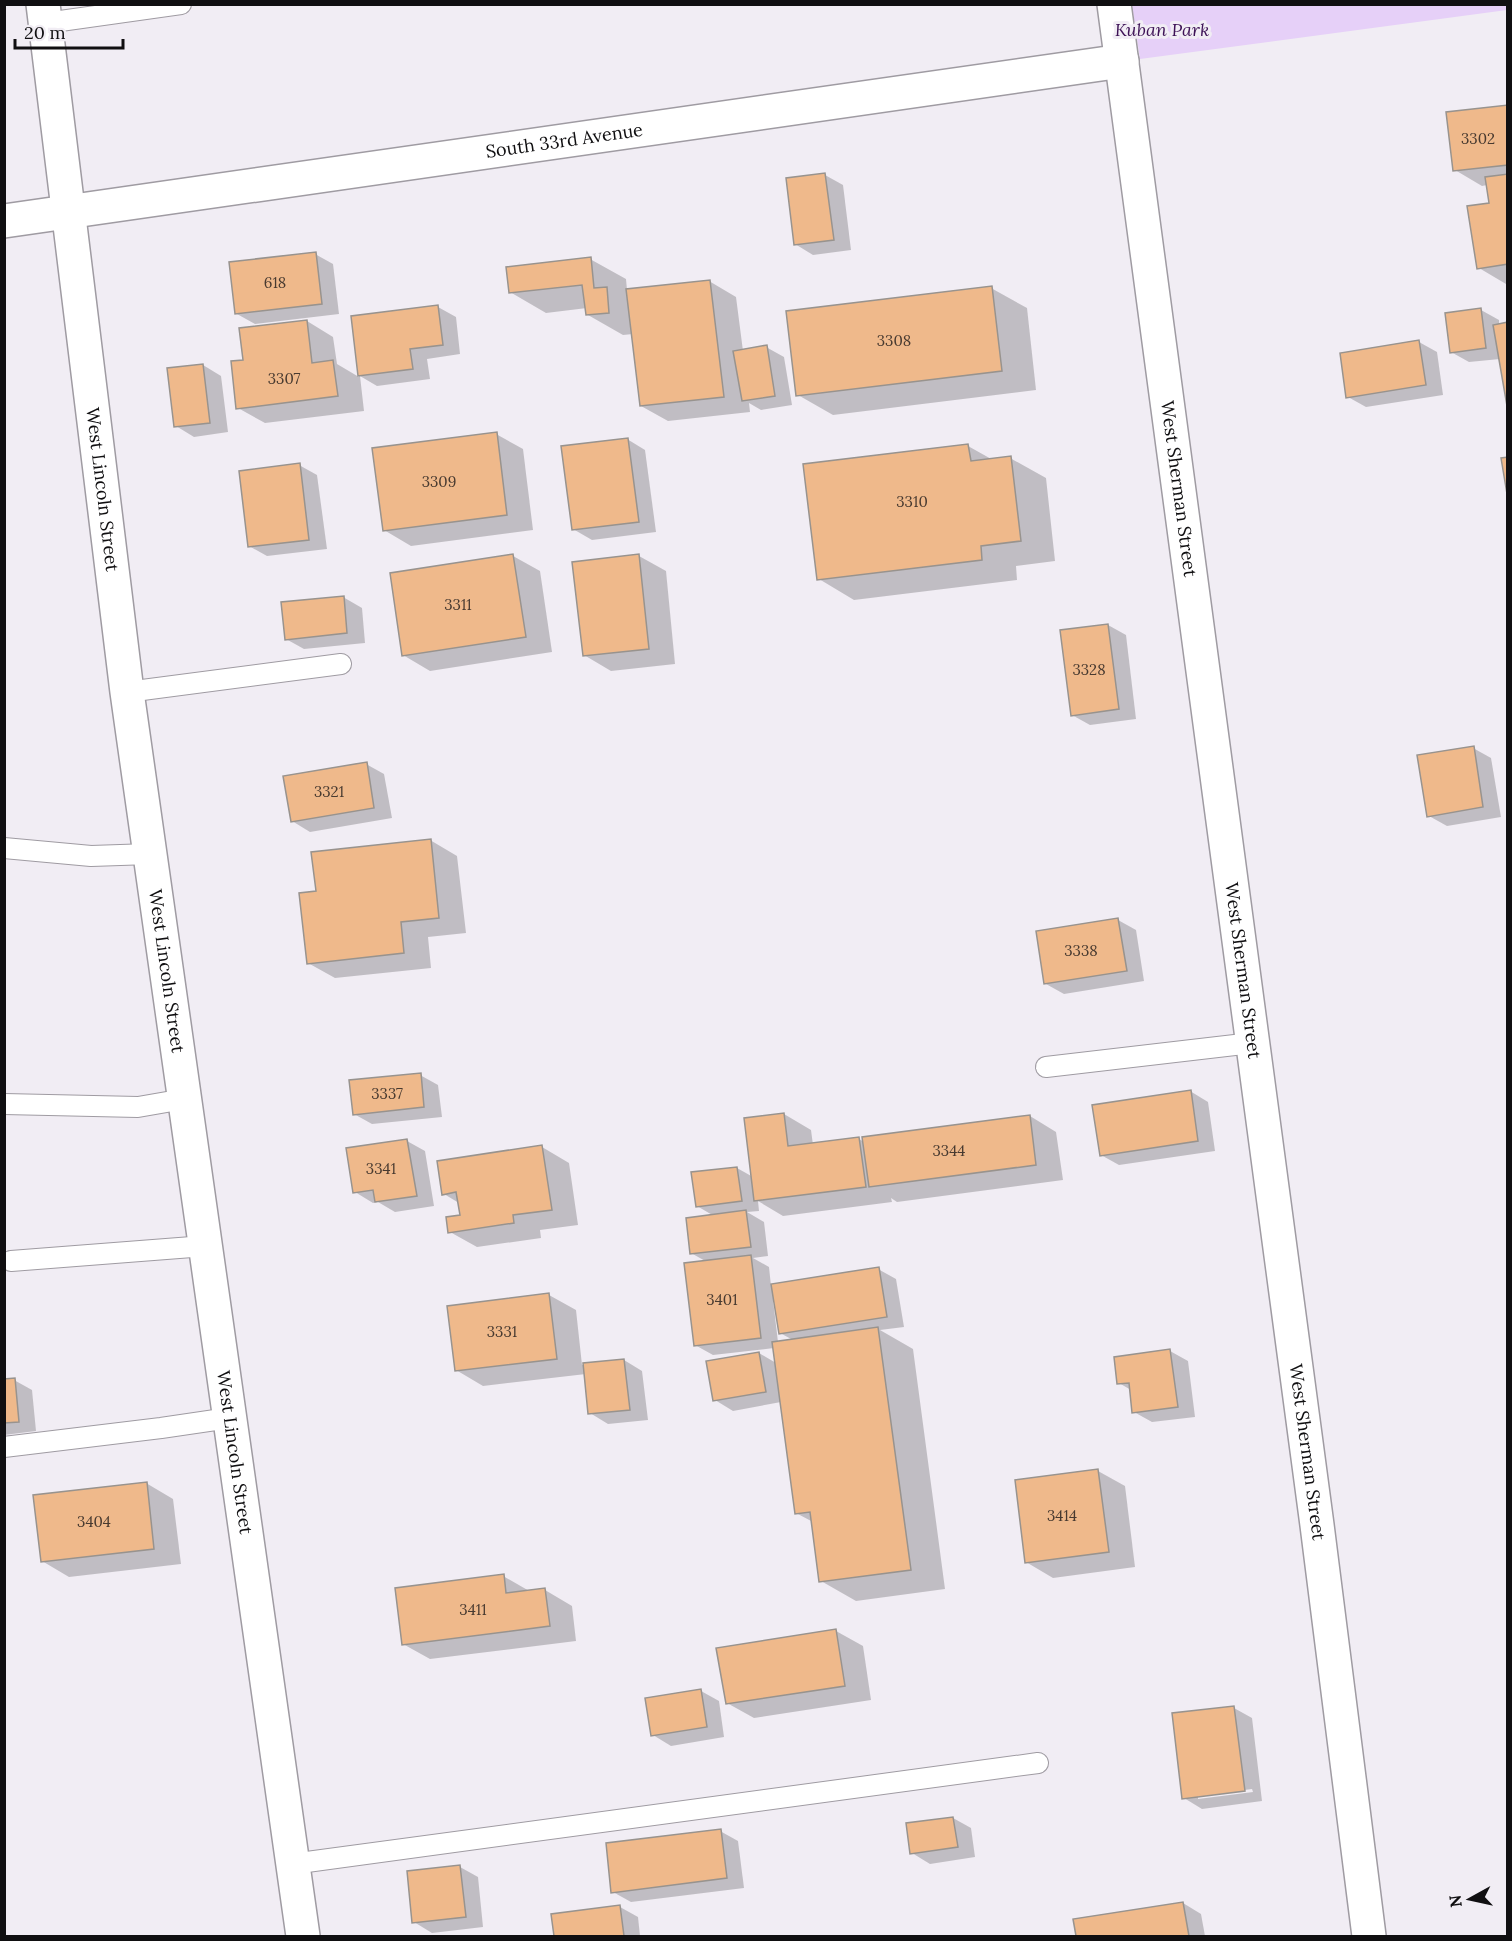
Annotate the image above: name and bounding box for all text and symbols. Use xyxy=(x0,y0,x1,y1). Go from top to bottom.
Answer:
scale bar xyxy=(15,12,123,50)
park label: Kuban Park xyxy=(1115,18,1209,41)
text: 20 m xyxy=(24,21,66,44)
street label: South 33rd Avenue xyxy=(484,118,644,163)
house number: 3302 xyxy=(1461,129,1495,148)
house number: 618 xyxy=(264,273,286,292)
house number: 3308 xyxy=(877,331,911,350)
house number: 3307 xyxy=(268,369,300,388)
street label: West Sherman Street xyxy=(1156,399,1202,578)
street label: West Lincoln Street xyxy=(81,406,124,573)
house number: 3309 xyxy=(422,472,456,491)
house number: 3310 xyxy=(896,492,928,511)
house number: 3311 xyxy=(444,595,472,614)
house number: 3328 xyxy=(1072,660,1106,679)
house number: 3321 xyxy=(314,782,344,801)
street label: West Sherman Street xyxy=(1220,881,1267,1060)
street label: West Lincoln Street xyxy=(144,888,190,1054)
house number: 3338 xyxy=(1064,941,1098,960)
house number: 3337 xyxy=(371,1084,403,1103)
house number: 3344 xyxy=(933,1141,965,1160)
house number: 3341 xyxy=(366,1159,396,1178)
house number: 3401 xyxy=(706,1290,738,1309)
house number: 3331 xyxy=(487,1322,517,1341)
street label: West Sherman Street xyxy=(1285,1362,1331,1542)
street label: West Lincoln Street xyxy=(212,1369,258,1536)
house number: 3414 xyxy=(1047,1506,1077,1525)
house number: 3404 xyxy=(77,1512,111,1531)
house number: 3411 xyxy=(459,1600,487,1619)
north arrow xyxy=(1440,1869,1500,1929)
text: N xyxy=(1444,1894,1466,1909)

